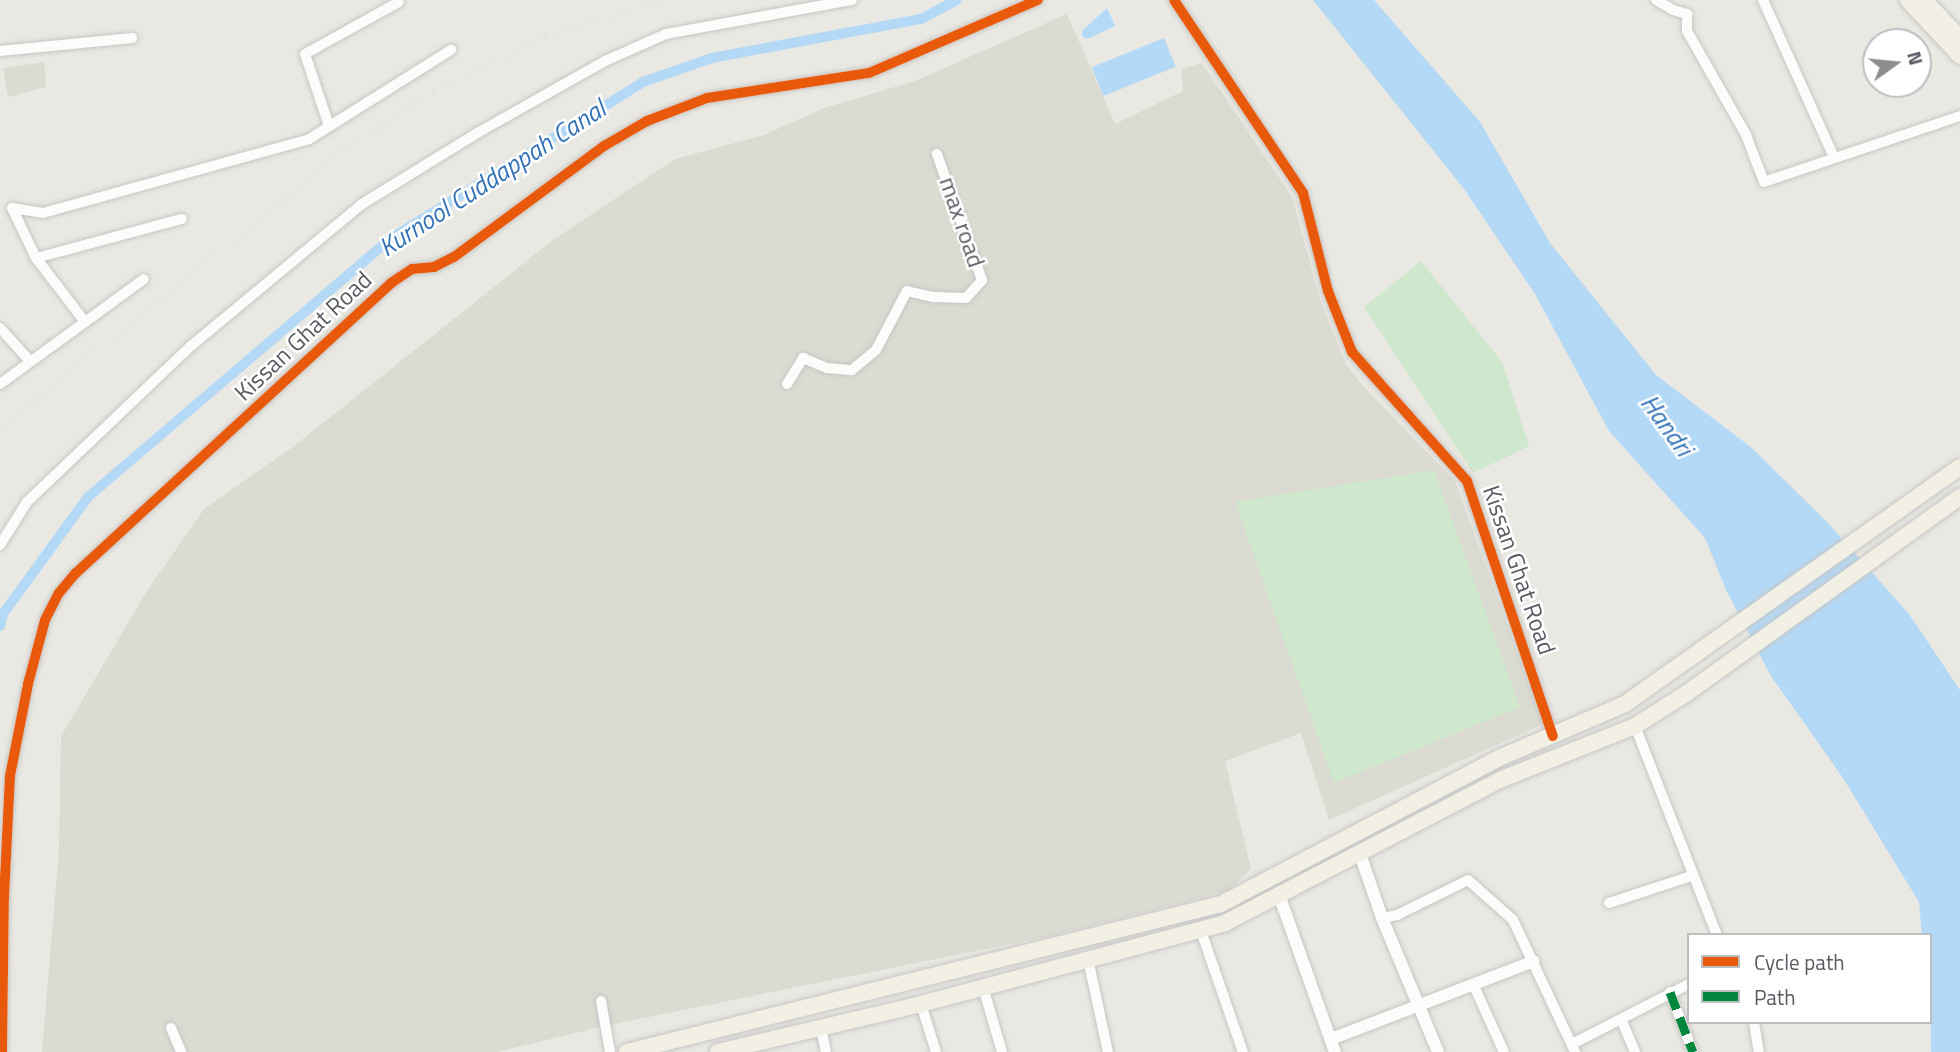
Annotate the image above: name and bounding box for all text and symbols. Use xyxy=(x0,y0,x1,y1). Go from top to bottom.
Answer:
north arrow xyxy=(1862,28,1932,98)
text: N xyxy=(1900,48,1932,68)
water label: Kurnool Cuddappah Canal xyxy=(373,93,611,263)
street label: max road xyxy=(933,173,991,271)
street label: Kissan Ghat Road xyxy=(229,265,377,407)
water label: Handri xyxy=(1634,388,1700,462)
street label: Kissan Ghat Road xyxy=(1477,482,1561,658)
legend xyxy=(1687,933,1932,1024)
text: Cycle path xyxy=(1754,946,1845,978)
text: Path xyxy=(1754,981,1796,1013)

